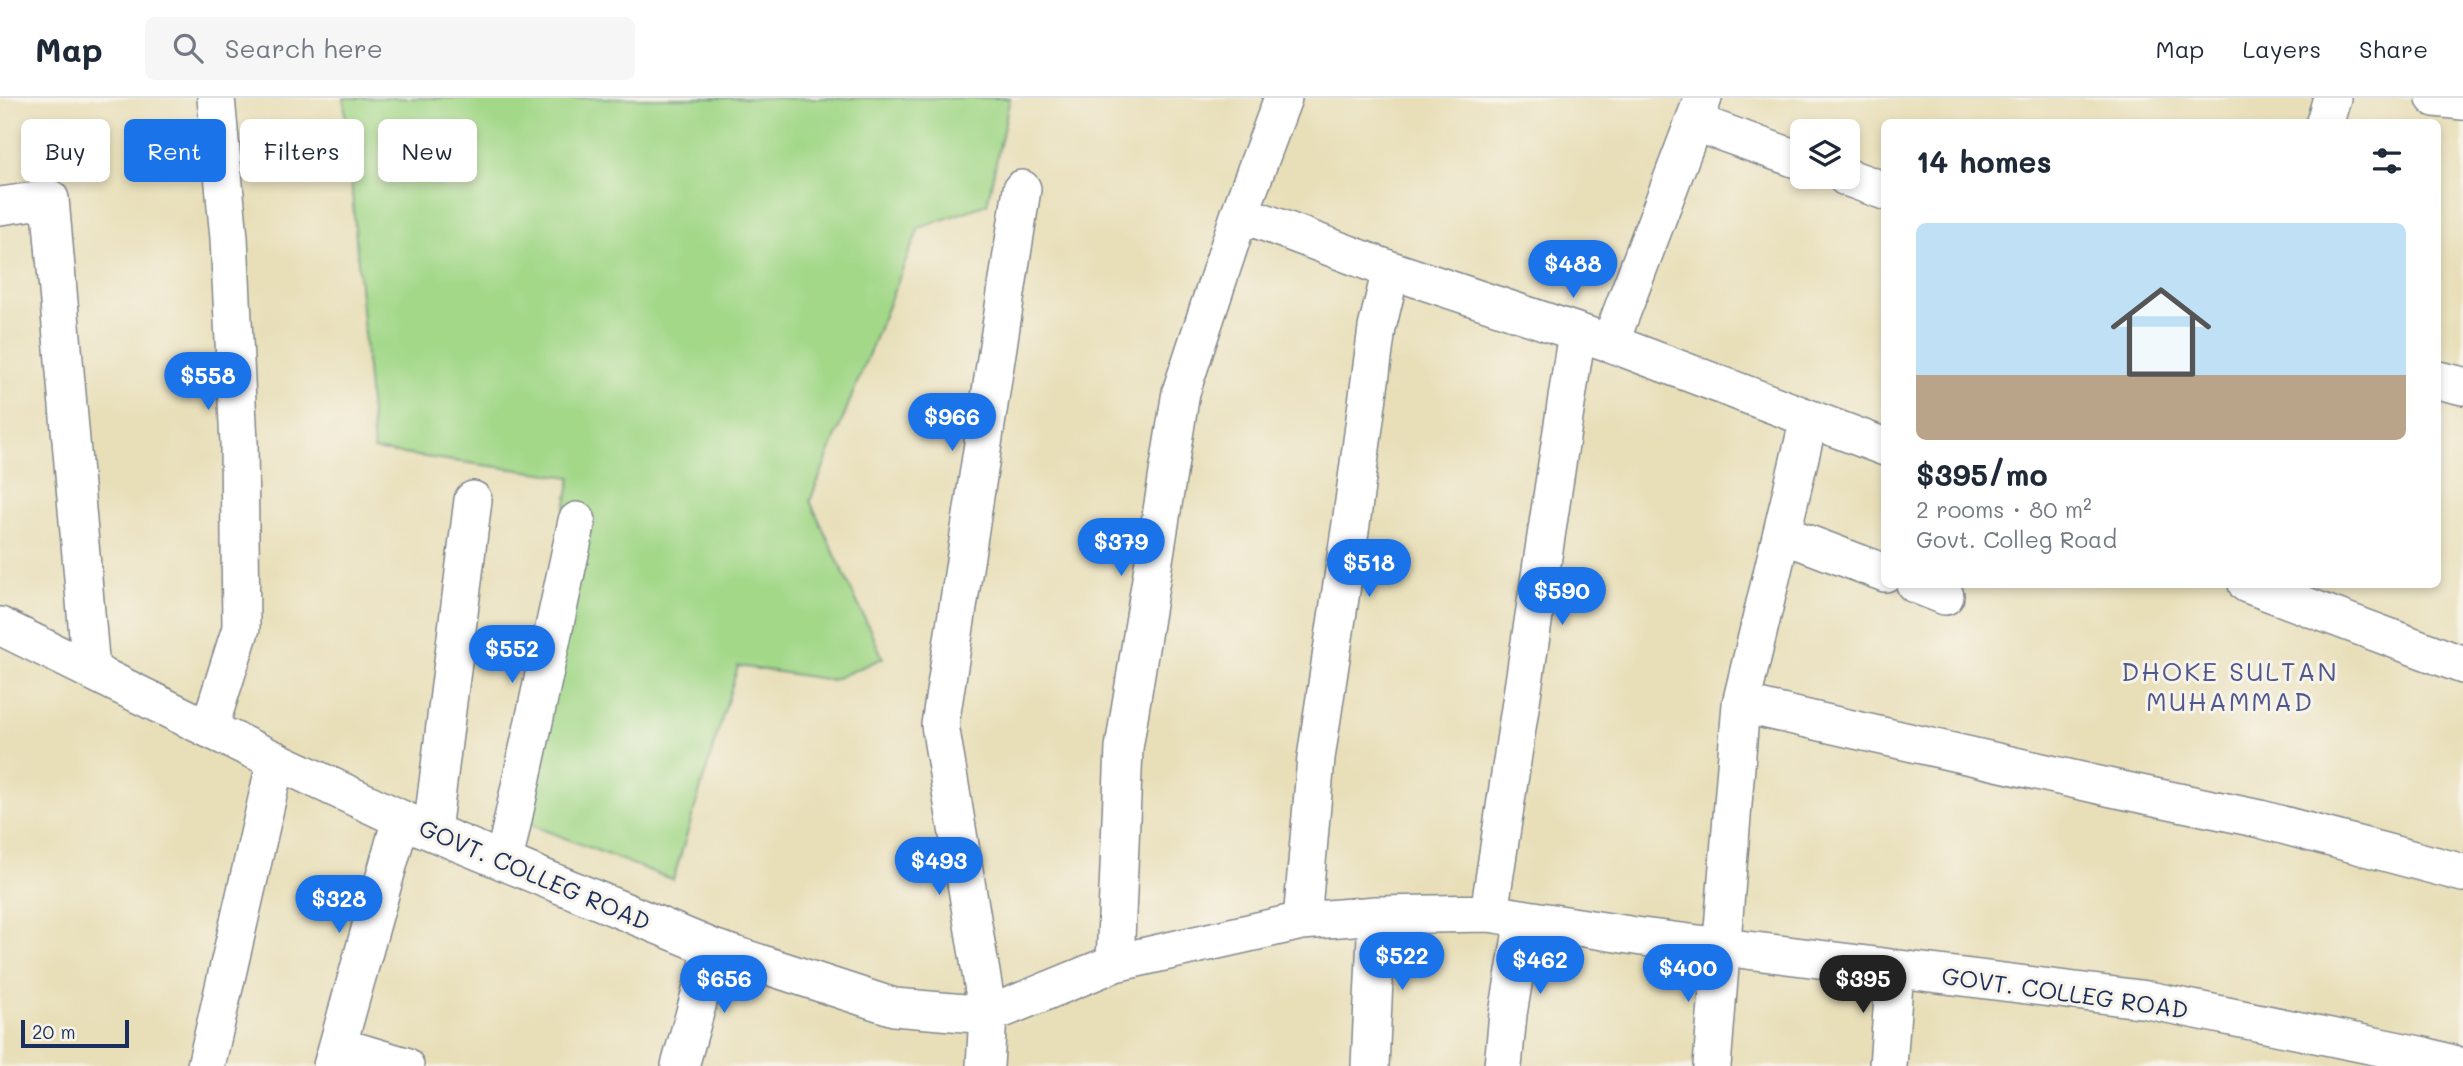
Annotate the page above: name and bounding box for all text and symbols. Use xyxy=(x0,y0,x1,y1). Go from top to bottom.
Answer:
search box xyxy=(145,17,635,80)
text: Map xyxy=(35,27,103,70)
icon: search xyxy=(169,29,207,67)
text: Search here xyxy=(225,31,383,65)
text: Map xyxy=(2156,33,2204,64)
text: Layers xyxy=(2242,33,2321,64)
text: Share xyxy=(2359,33,2428,64)
chip: Buy xyxy=(21,119,110,182)
chip: Rent xyxy=(124,119,226,182)
chip: Filters xyxy=(240,119,364,182)
chip: New xyxy=(378,119,477,182)
map controls xyxy=(1790,119,1860,189)
button: layers xyxy=(1790,119,1860,189)
text: 14 homes xyxy=(1916,141,2052,181)
icon: filters xyxy=(2368,142,2406,180)
pin: $488 xyxy=(1532,240,1614,300)
text: $488 xyxy=(1544,248,1602,278)
icon: home xyxy=(2098,269,2224,395)
pin: $558 xyxy=(167,352,249,412)
text: $558 xyxy=(180,360,236,390)
pin: $966 xyxy=(911,394,993,453)
text: $966 xyxy=(924,401,980,431)
text: $395/mo xyxy=(1916,454,2048,494)
text: 2 rooms · 80 m² xyxy=(1916,494,2092,524)
pin: $379 xyxy=(1080,518,1162,578)
text: Govt. Colleg Road xyxy=(1916,524,2117,554)
text: $379 xyxy=(1094,526,1148,556)
pin: $518 xyxy=(1328,540,1410,599)
text: $518 xyxy=(1343,547,1395,577)
pin: $590 xyxy=(1521,568,1603,627)
text: $590 xyxy=(1534,575,1590,605)
pin: $552 xyxy=(471,626,553,685)
text: $552 xyxy=(485,633,539,663)
district label: DHOKE SULTAN MUHAMMAD xyxy=(2121,654,2339,718)
street label: GOVT. COLLEG ROAD xyxy=(415,811,655,937)
pin: $493 xyxy=(898,838,980,897)
text: $493 xyxy=(911,845,967,875)
pin: $328 xyxy=(298,876,380,935)
text: $328 xyxy=(311,883,367,913)
pin: $522 xyxy=(1361,932,1443,992)
pin: $462 xyxy=(1499,936,1581,996)
text: $522 xyxy=(1375,940,1429,970)
text: $462 xyxy=(1512,944,1568,974)
pin: $400 xyxy=(1647,944,1729,1004)
text: $400 xyxy=(1659,952,1717,982)
pin: $656 xyxy=(683,956,765,1015)
pin: $395 xyxy=(1822,956,1904,1015)
street label: GOVT. COLLEG ROAD xyxy=(1940,959,2190,1025)
text: $656 xyxy=(696,963,752,993)
text: $395 xyxy=(1835,963,1891,993)
scale bar xyxy=(21,1017,130,1049)
text: 20 m xyxy=(32,1019,76,1044)

